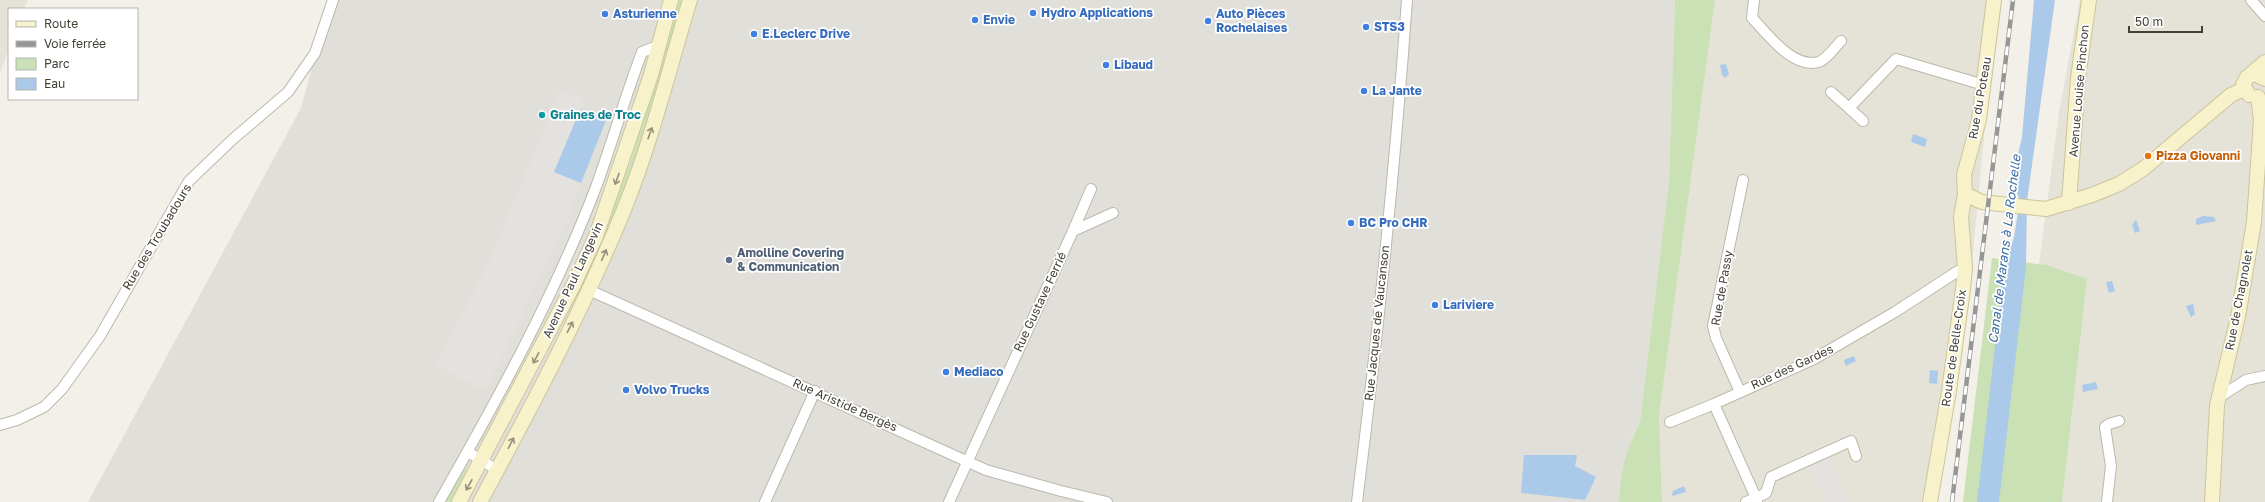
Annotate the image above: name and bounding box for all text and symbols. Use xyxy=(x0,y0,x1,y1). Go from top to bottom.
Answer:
place label: Hydro Applications xyxy=(1041,5,1153,20)
place label: Asturienne xyxy=(613,6,677,21)
place label: Auto Pièces Rochelaises xyxy=(1216,6,1288,35)
legend xyxy=(8,8,138,100)
marker: Hydro Applications xyxy=(1028,8,1038,18)
scale bar xyxy=(2129,8,2202,34)
marker: Asturienne xyxy=(600,9,610,19)
place label: Envie xyxy=(983,12,1015,27)
text: 50 m xyxy=(2135,14,2163,29)
marker: Envie xyxy=(970,15,980,25)
text: Route xyxy=(44,16,78,31)
marker: Auto Pièces Rochelaises xyxy=(1203,16,1213,26)
place label: STS3 xyxy=(1374,19,1405,34)
marker: STS3 xyxy=(1361,22,1371,32)
street label: Avenue Louise Pinchon xyxy=(2065,24,2092,158)
place label: E.Leclerc Drive xyxy=(762,26,850,41)
marker: E.Leclerc Drive xyxy=(749,29,759,39)
text: Voie ferrée xyxy=(44,36,106,51)
street label: Rue du Poteau xyxy=(1965,55,1994,140)
text: Parc xyxy=(44,56,70,71)
place label: Libaud xyxy=(1114,57,1153,72)
marker: Libaud xyxy=(1101,60,1111,70)
text: Eau xyxy=(44,76,65,91)
place label: La Jante xyxy=(1372,83,1422,98)
marker: La Jante xyxy=(1359,86,1369,96)
place label: Graines de Troc xyxy=(550,107,641,122)
marker: Graines de Troc xyxy=(537,110,547,120)
one-way arrow xyxy=(647,128,655,140)
place label: Pizza Giovanni xyxy=(2156,148,2240,163)
marker: Pizza Giovanni xyxy=(2143,151,2153,161)
water label: Canal de Marans à La Rochelle xyxy=(1984,152,2024,344)
one-way arrow xyxy=(612,172,620,184)
street label: Rue des Troubadours xyxy=(119,181,194,293)
place label: BC Pro CHR xyxy=(1359,215,1428,230)
marker: BC Pro CHR xyxy=(1346,218,1356,228)
street label: Avenue Paul Langevin xyxy=(539,219,606,340)
street label: Rue Jacques de Vaucanson xyxy=(1361,244,1392,402)
place label: Amolline Covering & Communication xyxy=(737,245,844,274)
street label: Rue de Chagnolet xyxy=(2221,248,2256,352)
one-way arrow xyxy=(601,249,608,261)
street label: Rue Gustave Ferrié xyxy=(1010,249,1069,354)
street label: Rue de Passy xyxy=(1707,249,1736,327)
marker: Amolline Covering & Communication xyxy=(724,255,734,265)
street label: Route de Belle-Croix xyxy=(1938,288,1969,408)
place label: Lariviere xyxy=(1443,297,1494,312)
marker: Lariviere xyxy=(1430,300,1440,310)
one-way arrow xyxy=(567,321,574,333)
street label: Rue des Gardes xyxy=(1748,341,1835,392)
one-way arrow xyxy=(531,352,539,364)
place label: Mediaco xyxy=(954,364,1004,379)
marker: Mediaco xyxy=(941,367,951,377)
street label: Rue Aristide Bergès xyxy=(791,375,900,434)
place label: Volvo Trucks xyxy=(634,382,710,397)
marker: Volvo Trucks xyxy=(621,385,631,395)
one-way arrow xyxy=(508,437,515,449)
one-way arrow xyxy=(464,479,472,491)

